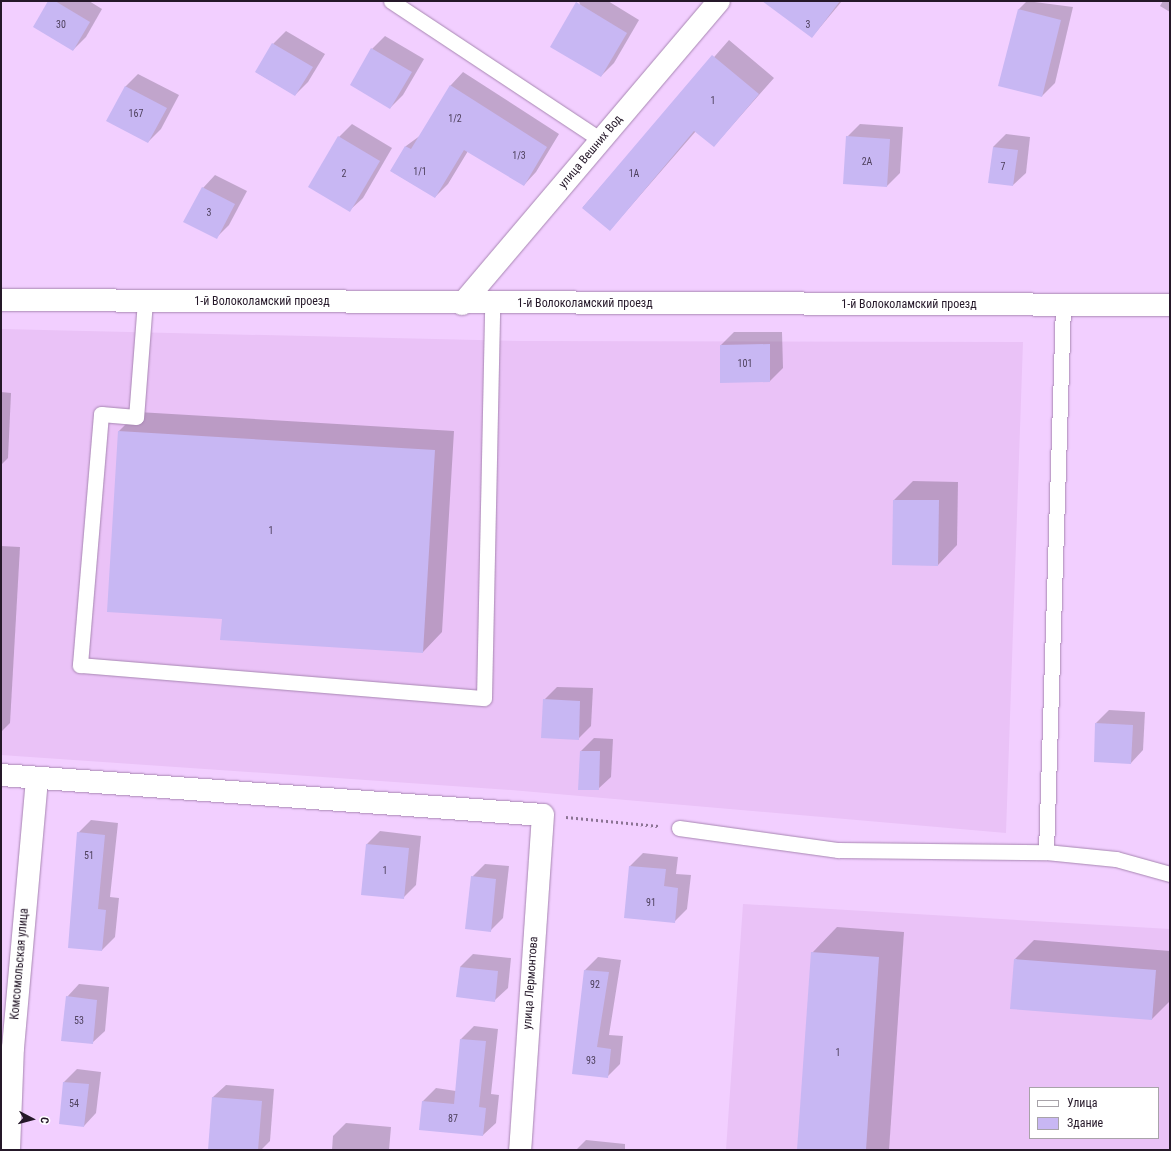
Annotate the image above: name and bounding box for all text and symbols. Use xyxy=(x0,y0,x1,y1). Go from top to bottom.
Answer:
house number: 30 xyxy=(56,19,66,31)
house number: 3 xyxy=(806,19,810,31)
house number: 1 xyxy=(711,95,715,107)
house number: 167 xyxy=(129,108,143,120)
street label: улица Вешних Вод xyxy=(556,112,626,192)
house number: 1/2 xyxy=(448,113,462,125)
house number: 1/3 xyxy=(512,150,526,162)
house number: 2А xyxy=(862,156,872,168)
house number: 7 xyxy=(1001,161,1005,173)
house number: 1/1 xyxy=(413,166,427,178)
house number: 2 xyxy=(342,168,346,180)
house number: 1А xyxy=(629,168,639,180)
house number: 3 xyxy=(207,207,211,219)
street label: 1-й Волоколамский проезд xyxy=(194,295,330,309)
street label: 1-й Волоколамский проезд xyxy=(517,297,653,311)
street label: 1-й Волоколамский проезд xyxy=(841,298,977,312)
house number: 101 xyxy=(738,358,752,370)
house number: 1 xyxy=(269,525,273,537)
house number: 51 xyxy=(84,850,94,862)
house number: 1 xyxy=(383,865,387,877)
house number: 91 xyxy=(646,897,656,909)
street label: Комсомольская улица xyxy=(8,908,32,1020)
street label: улица Лермонтова xyxy=(521,936,541,1030)
house number: 92 xyxy=(590,979,600,991)
house number: 53 xyxy=(74,1015,84,1027)
house number: 1 xyxy=(836,1047,840,1059)
house number: 93 xyxy=(586,1055,596,1067)
legend xyxy=(1029,1087,1159,1139)
text: Улица xyxy=(1067,1096,1097,1110)
house number: 54 xyxy=(69,1098,79,1110)
north arrow xyxy=(12,1099,52,1139)
house number: 87 xyxy=(448,1113,458,1125)
text: Здание xyxy=(1067,1116,1103,1130)
text: С xyxy=(38,1117,51,1124)

